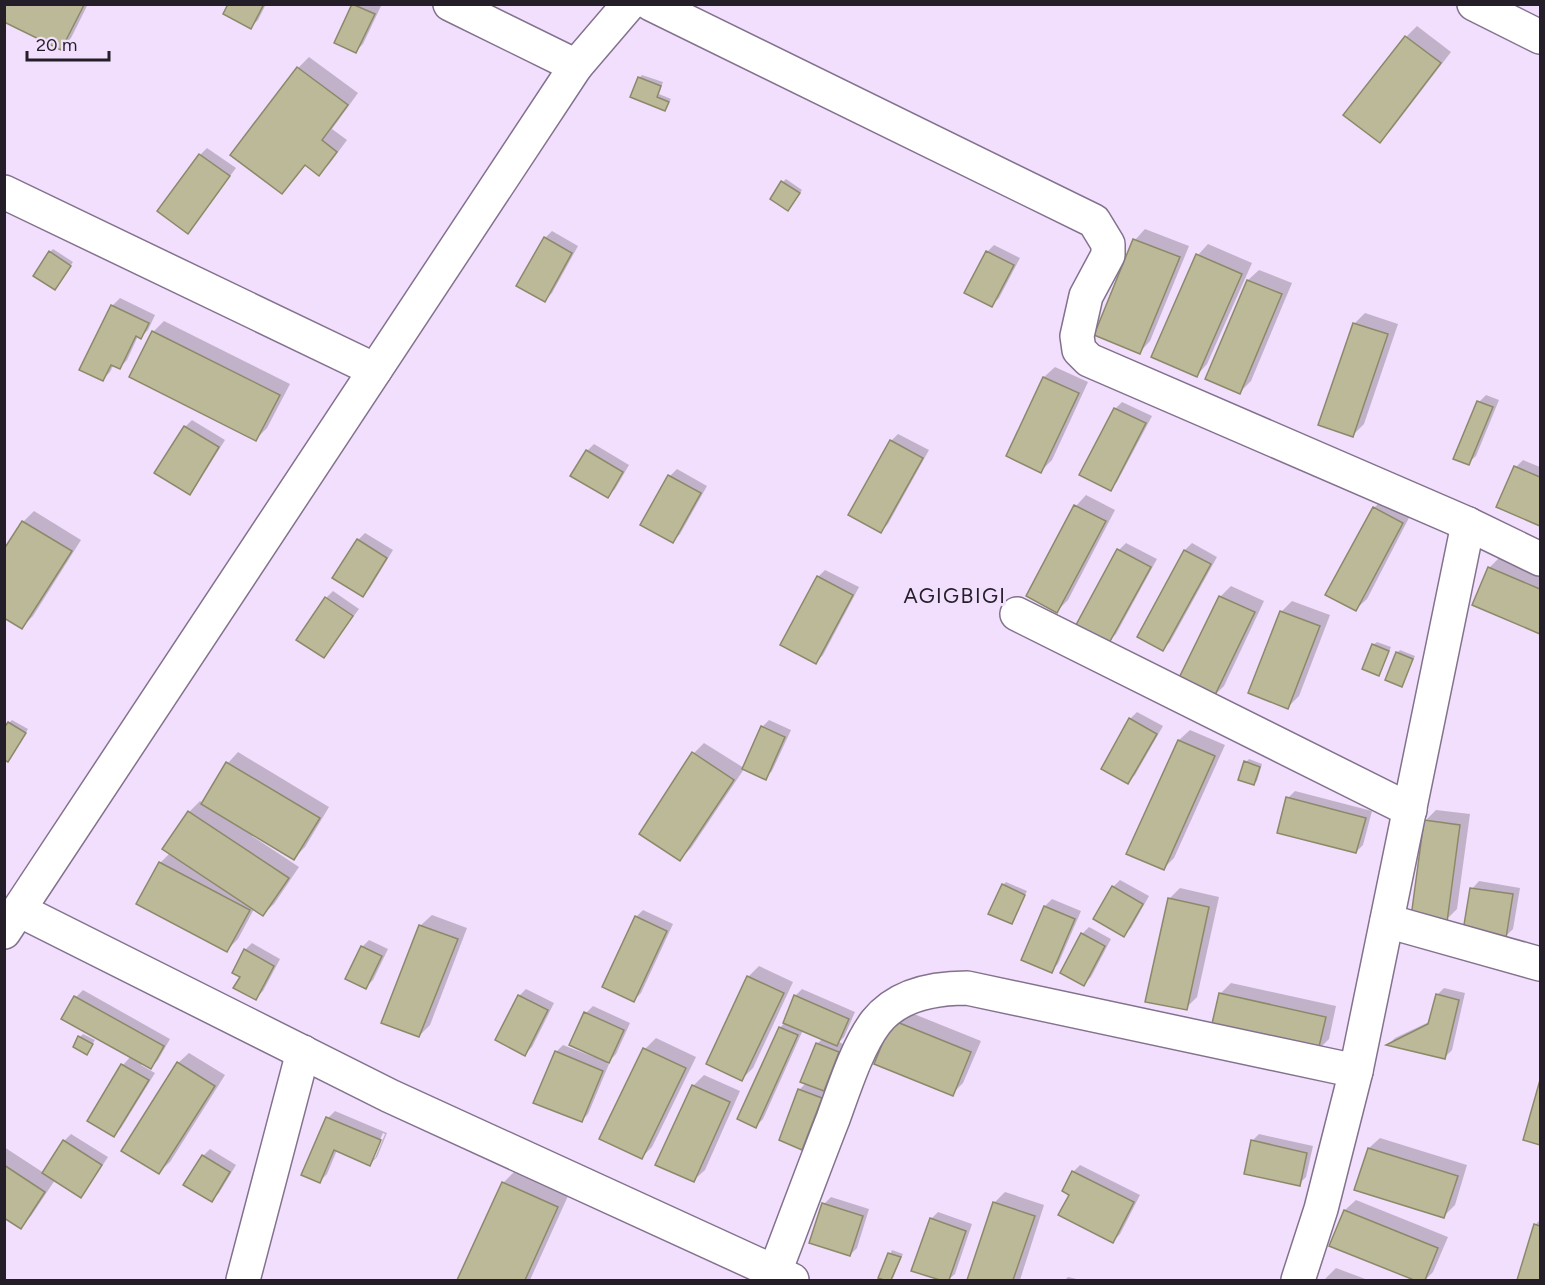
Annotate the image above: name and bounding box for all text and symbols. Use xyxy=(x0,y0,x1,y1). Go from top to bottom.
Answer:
scale bar xyxy=(27,24,110,62)
text: 20 m xyxy=(36,34,77,56)
district label: AGIGBIGI xyxy=(904,583,1006,608)

